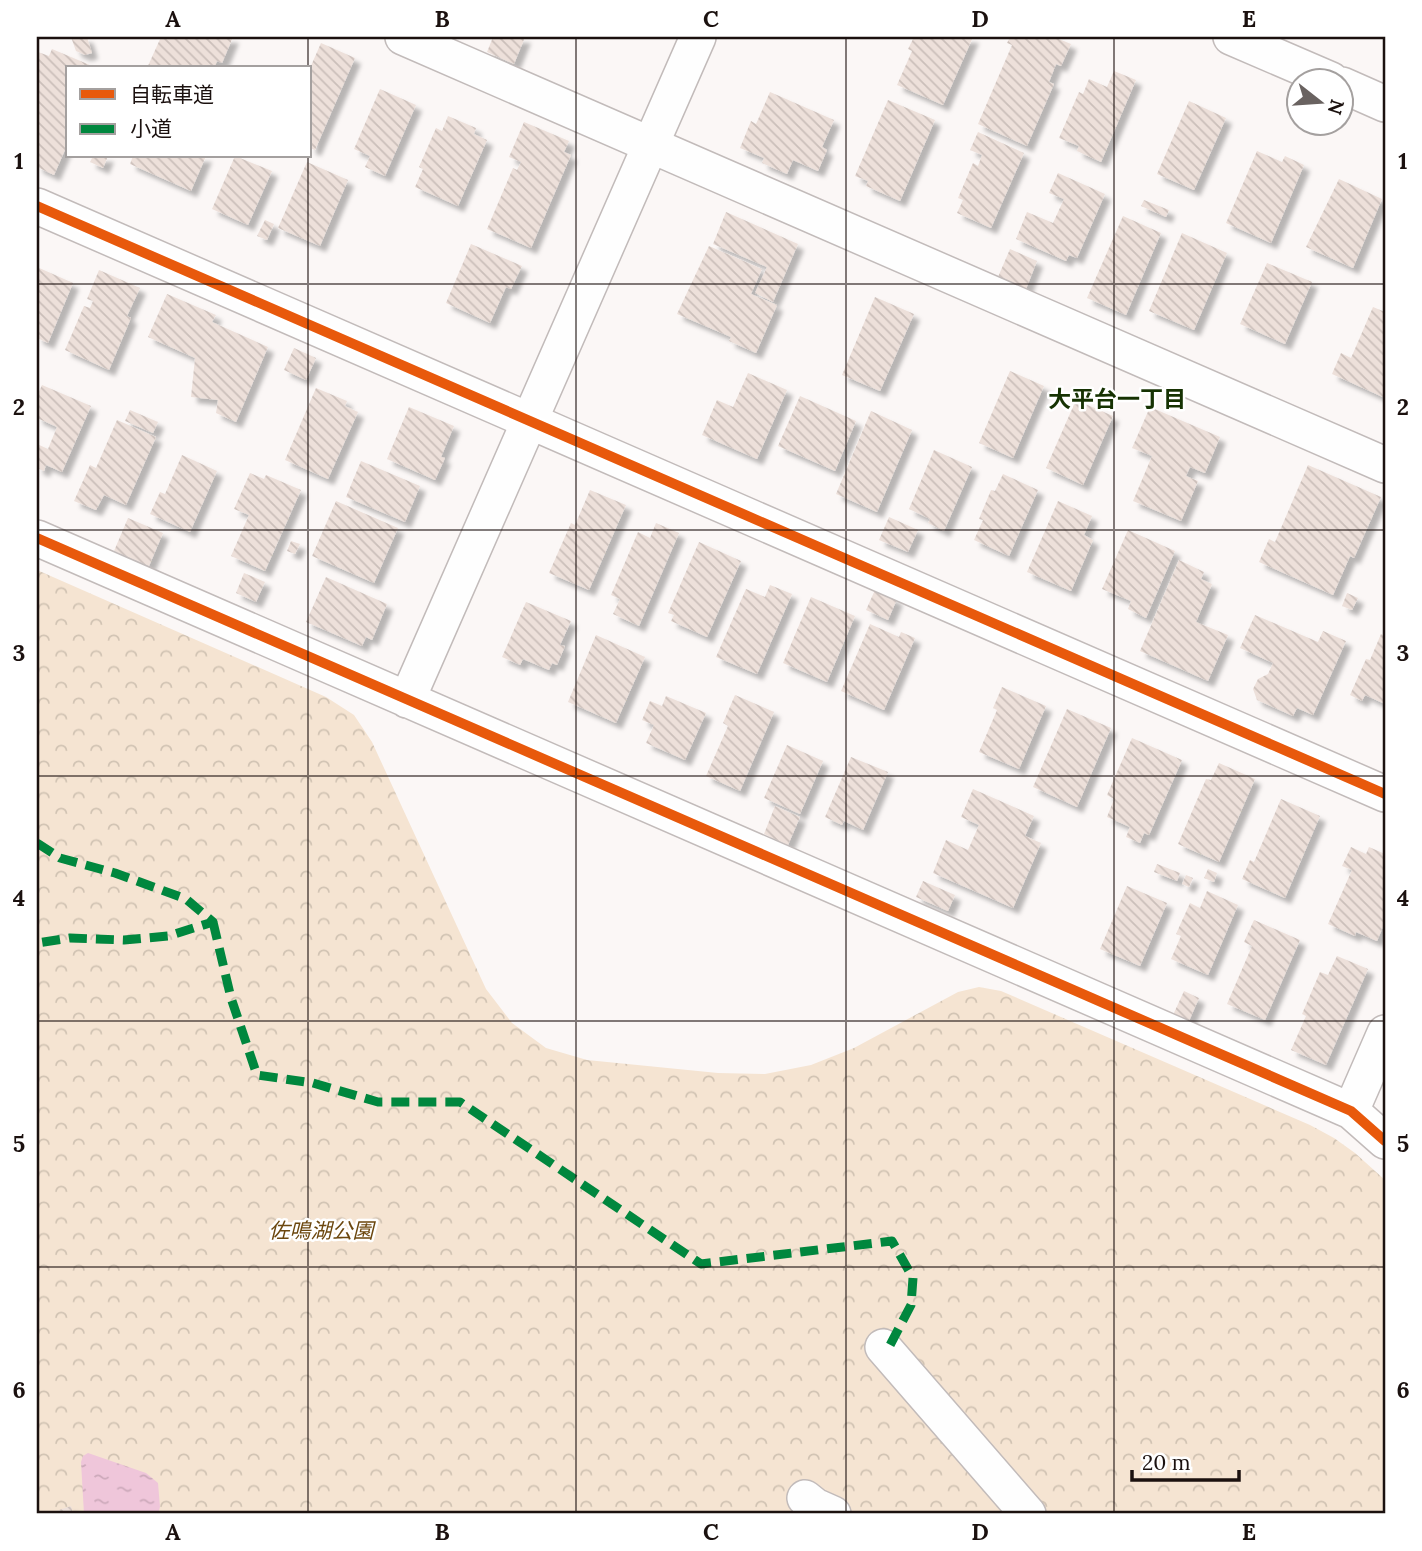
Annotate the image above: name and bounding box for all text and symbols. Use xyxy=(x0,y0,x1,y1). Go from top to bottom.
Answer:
text: A xyxy=(165,4,181,33)
text: B xyxy=(434,4,450,33)
text: C xyxy=(703,4,719,33)
text: D xyxy=(971,4,989,33)
text: E xyxy=(1242,4,1256,33)
legend xyxy=(66,66,312,158)
north arrow xyxy=(1286,66,1356,136)
text: 自転車道 xyxy=(130,81,214,108)
text: N xyxy=(1323,96,1350,118)
text: 小道 xyxy=(130,115,172,142)
text: 1 xyxy=(14,146,24,175)
text: 1 xyxy=(1398,146,1408,175)
district label: 大平台一丁目 xyxy=(1048,384,1186,413)
text: 2 xyxy=(13,392,25,421)
text: 2 xyxy=(1397,392,1409,421)
text: 3 xyxy=(13,638,25,667)
text: 3 xyxy=(1397,638,1409,667)
text: 4 xyxy=(13,883,25,912)
text: 4 xyxy=(1397,883,1409,912)
text: 5 xyxy=(13,1129,25,1158)
text: 5 xyxy=(1397,1129,1409,1158)
park label: 佐鳴湖公園 xyxy=(269,1217,376,1244)
text: 6 xyxy=(12,1375,26,1404)
text: 6 xyxy=(1396,1375,1410,1404)
scale bar xyxy=(1132,1439,1238,1483)
text: 20 m xyxy=(1142,1449,1191,1476)
text: A xyxy=(165,1517,181,1546)
text: B xyxy=(434,1517,450,1546)
text: C xyxy=(703,1517,719,1546)
text: D xyxy=(971,1517,989,1546)
text: E xyxy=(1242,1517,1256,1546)

